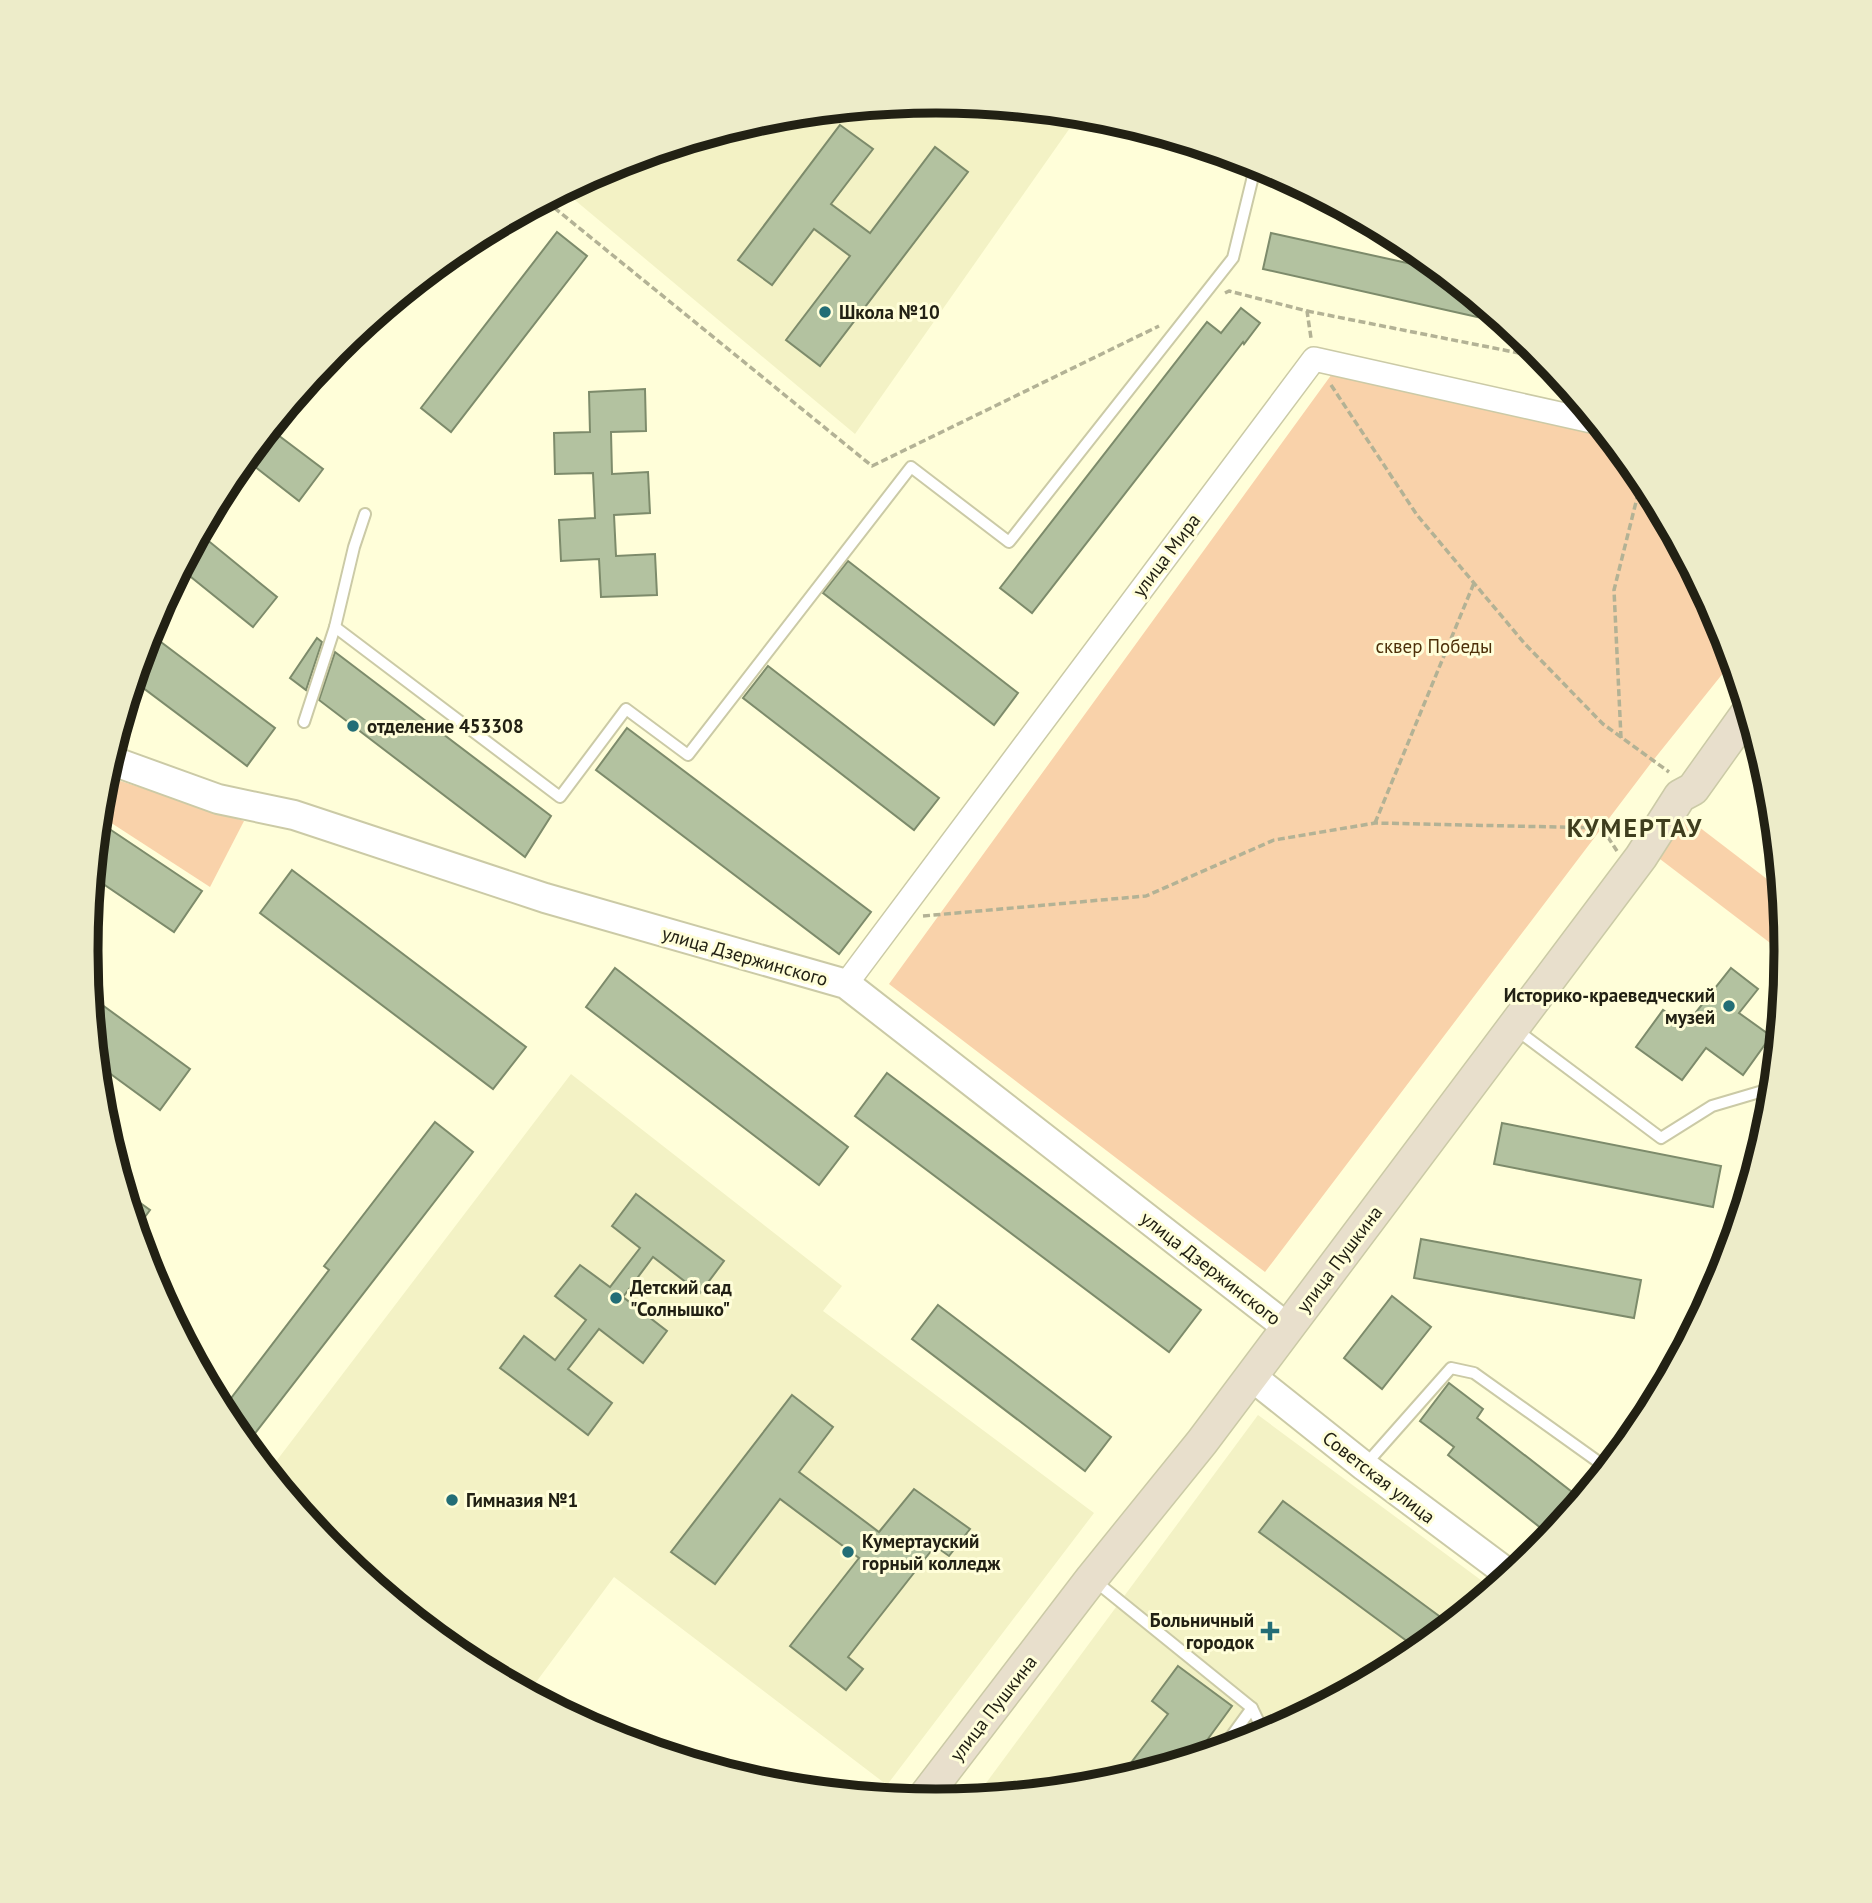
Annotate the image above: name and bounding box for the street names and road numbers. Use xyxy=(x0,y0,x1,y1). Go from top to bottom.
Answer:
street label: улица Мира xyxy=(1127,508,1205,602)
street label: улица Дзержинского xyxy=(659,921,831,991)
street label: улица Пушкина xyxy=(1291,1201,1387,1317)
street label: улица Дзержинского xyxy=(1136,1206,1286,1330)
street label: Советская улица xyxy=(1318,1426,1440,1528)
street label: улица Пушкина xyxy=(944,1650,1042,1766)

